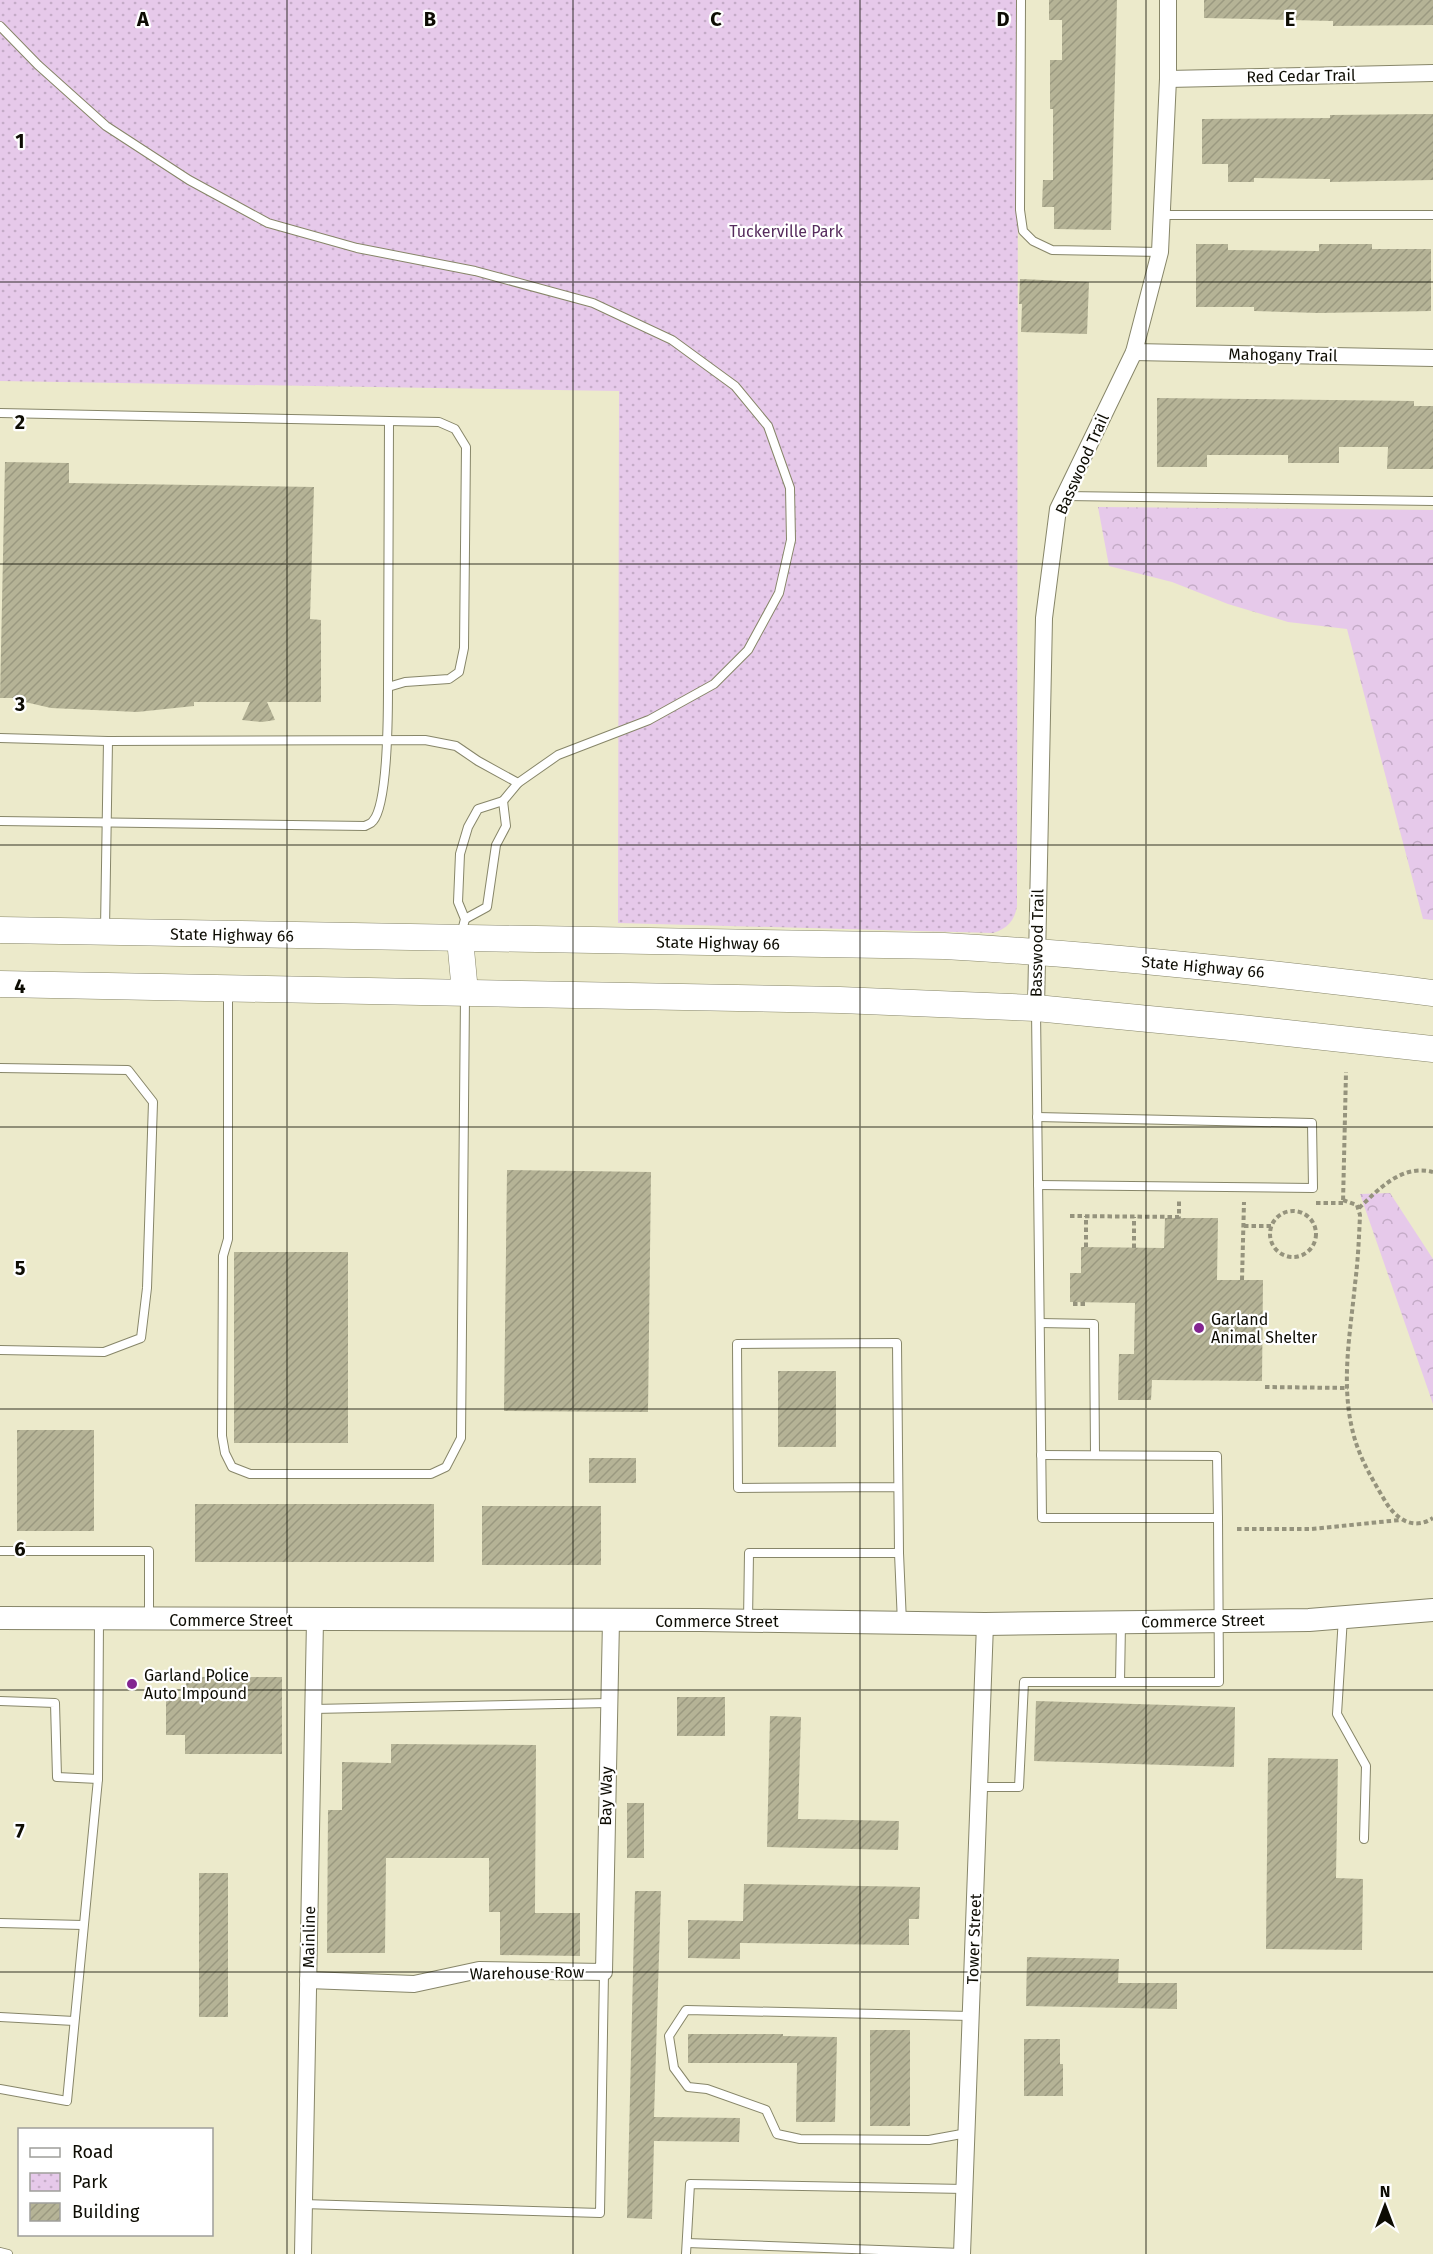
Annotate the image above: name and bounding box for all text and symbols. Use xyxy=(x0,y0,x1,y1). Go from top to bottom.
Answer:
text: A xyxy=(136,7,150,31)
text: B xyxy=(424,7,436,31)
text: C xyxy=(710,7,722,31)
text: D xyxy=(996,7,1010,31)
text: E xyxy=(1285,7,1295,31)
street label: Red Cedar Trail xyxy=(1246,66,1356,86)
text: 1 xyxy=(15,129,25,153)
park label: Tuckerville Park xyxy=(729,222,844,241)
street label: Mahogany Trail xyxy=(1228,345,1338,365)
text: 2 xyxy=(15,410,25,434)
street label: Basswood Trail xyxy=(1051,410,1113,517)
text: 3 xyxy=(14,692,25,716)
street label: Basswood Trail xyxy=(1027,888,1047,997)
street label: State Highway 66 xyxy=(170,924,294,946)
street label: State Highway 66 xyxy=(656,932,780,954)
street label: State Highway 66 xyxy=(1141,952,1265,982)
text: 4 xyxy=(14,974,26,998)
text: 5 xyxy=(15,1256,26,1280)
place label: Garland Animal Shelter xyxy=(1211,1310,1318,1347)
marker: Garland Animal Shelter xyxy=(1192,1321,1206,1335)
text: 6 xyxy=(14,1537,26,1561)
street label: Commerce Street xyxy=(1141,1610,1265,1632)
street label: Commerce Street xyxy=(169,1611,293,1630)
street label: Commerce Street xyxy=(655,1612,779,1631)
place label: Garland Police Auto Impound xyxy=(144,1666,249,1703)
marker: Garland Police Auto Impound xyxy=(125,1677,139,1691)
street label: Bay Way xyxy=(596,1766,616,1826)
text: 7 xyxy=(15,1819,25,1843)
street label: Tower Street xyxy=(963,1893,985,1985)
street label: Mainline xyxy=(299,1906,319,1968)
street label: Warehouse Row xyxy=(470,1962,585,1983)
legend xyxy=(18,2128,213,2236)
text: Road xyxy=(72,2141,114,2163)
text: Park xyxy=(72,2171,108,2193)
north arrow xyxy=(1355,2176,1415,2236)
text: N xyxy=(1380,2182,1390,2201)
text: Building xyxy=(72,2201,140,2223)

